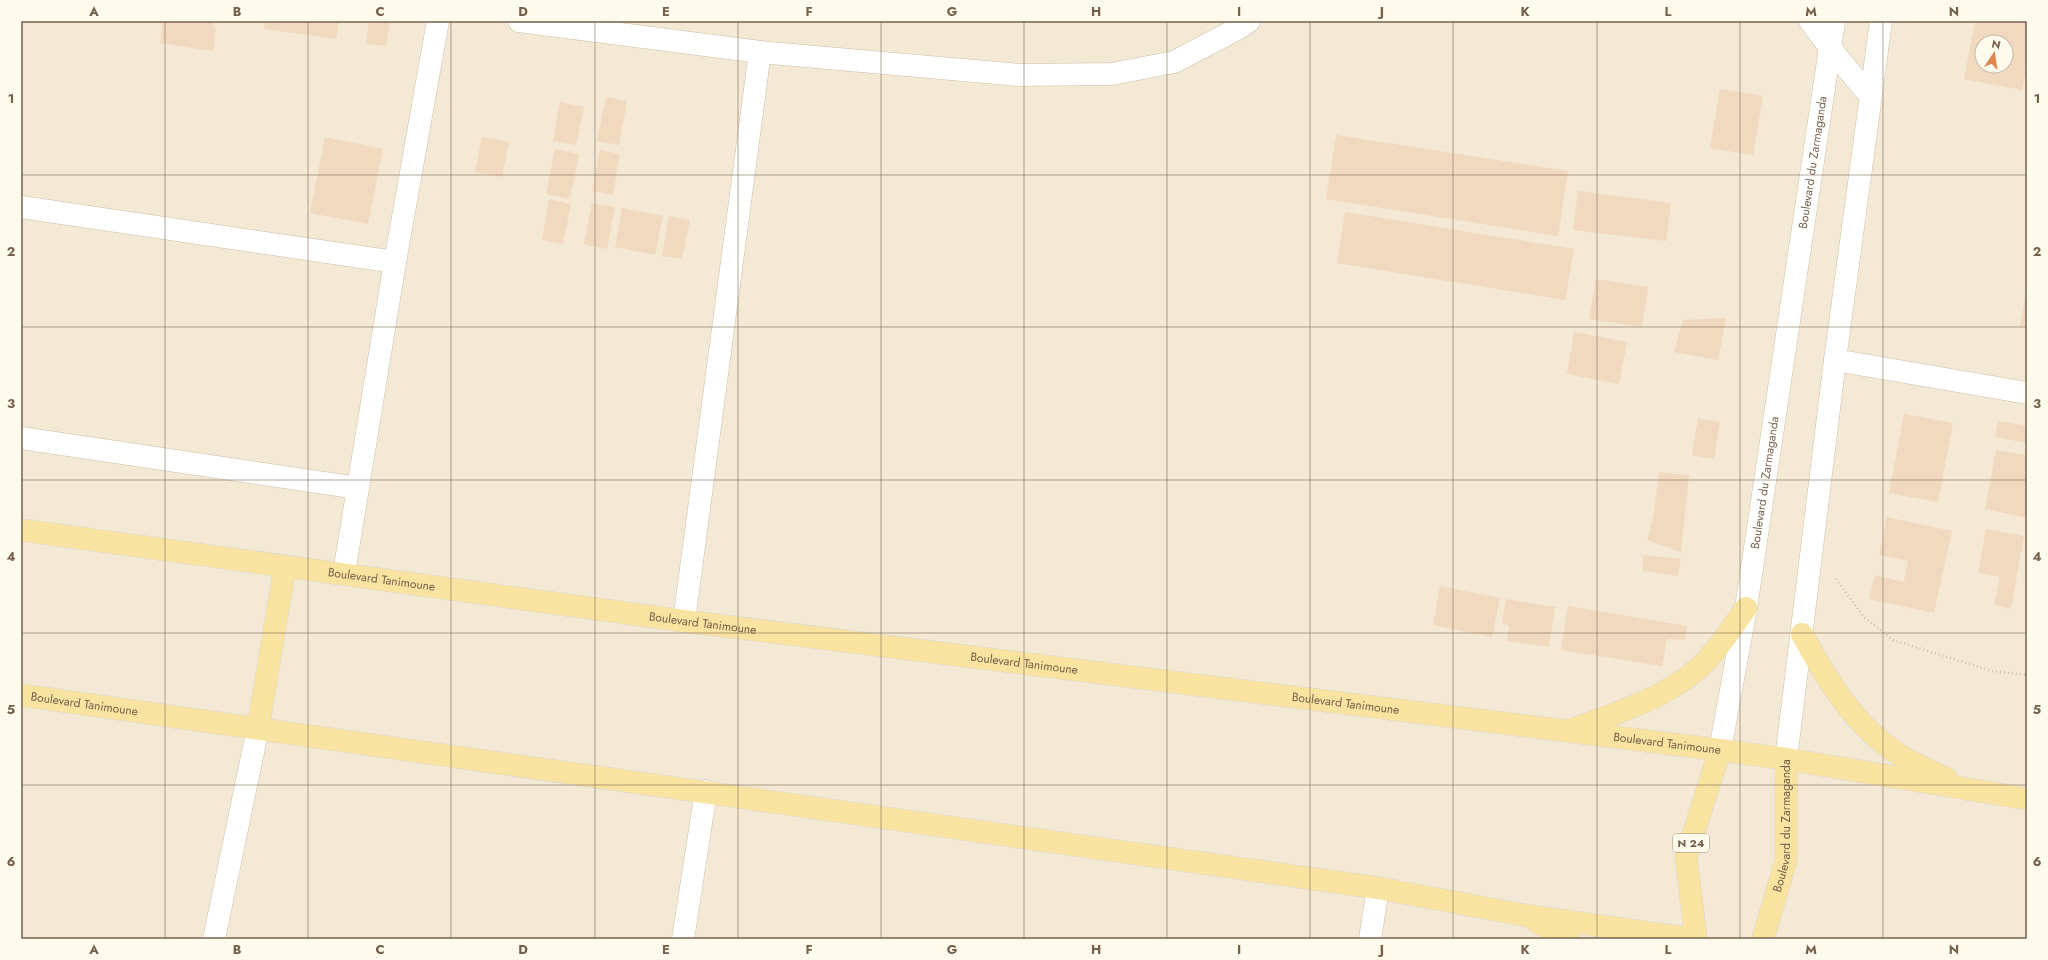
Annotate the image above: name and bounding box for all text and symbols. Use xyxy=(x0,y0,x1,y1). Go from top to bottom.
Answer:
text: A xyxy=(88,2,99,21)
text: B xyxy=(233,2,242,21)
text: C xyxy=(375,2,385,21)
text: D xyxy=(518,2,528,21)
text: E xyxy=(662,2,670,21)
text: F xyxy=(805,2,813,21)
text: G xyxy=(947,2,958,21)
text: H xyxy=(1091,2,1101,21)
text: I xyxy=(1237,2,1241,21)
text: J xyxy=(1377,2,1384,21)
text: K xyxy=(1520,2,1530,21)
text: L xyxy=(1665,2,1672,21)
text: M xyxy=(1805,2,1817,21)
text: N xyxy=(1949,2,1959,21)
north arrow xyxy=(1974,34,2014,74)
text: N xyxy=(1990,35,2002,53)
text: 1 xyxy=(8,89,14,108)
text: 1 xyxy=(2034,89,2040,108)
street label: Boulevard du Zarmaganda xyxy=(1794,95,1832,230)
text: 2 xyxy=(7,242,15,261)
text: 2 xyxy=(2033,242,2041,261)
text: 3 xyxy=(7,394,15,413)
text: 3 xyxy=(2033,394,2041,413)
street label: Boulevard du Zarmaganda xyxy=(1746,415,1784,550)
text: 4 xyxy=(6,547,16,566)
text: 4 xyxy=(2032,547,2042,566)
street label: Boulevard Tanimoune xyxy=(327,563,437,596)
street label: Boulevard Tanimoune xyxy=(648,607,758,639)
street label: Boulevard Tanimoune xyxy=(969,648,1079,679)
street label: Boulevard Tanimoune xyxy=(29,687,139,721)
street label: Boulevard Tanimoune xyxy=(1291,688,1401,719)
text: 5 xyxy=(7,700,15,719)
text: 5 xyxy=(2033,700,2041,719)
street label: Boulevard Tanimoune xyxy=(1612,728,1722,759)
street label: Boulevard du Zarmaganda xyxy=(1768,759,1795,894)
road number: N 24 xyxy=(1673,834,1709,852)
text: 6 xyxy=(7,852,16,871)
text: 6 xyxy=(2033,852,2042,871)
text: A xyxy=(88,940,99,959)
text: B xyxy=(233,940,242,959)
text: C xyxy=(375,940,385,959)
text: D xyxy=(518,940,528,959)
text: E xyxy=(662,940,670,959)
text: F xyxy=(805,940,813,959)
text: G xyxy=(947,940,958,959)
text: H xyxy=(1091,940,1101,959)
text: I xyxy=(1237,940,1241,959)
text: J xyxy=(1377,940,1384,959)
text: K xyxy=(1520,940,1530,959)
text: L xyxy=(1665,940,1672,959)
text: M xyxy=(1805,940,1817,959)
text: N xyxy=(1949,940,1959,959)

